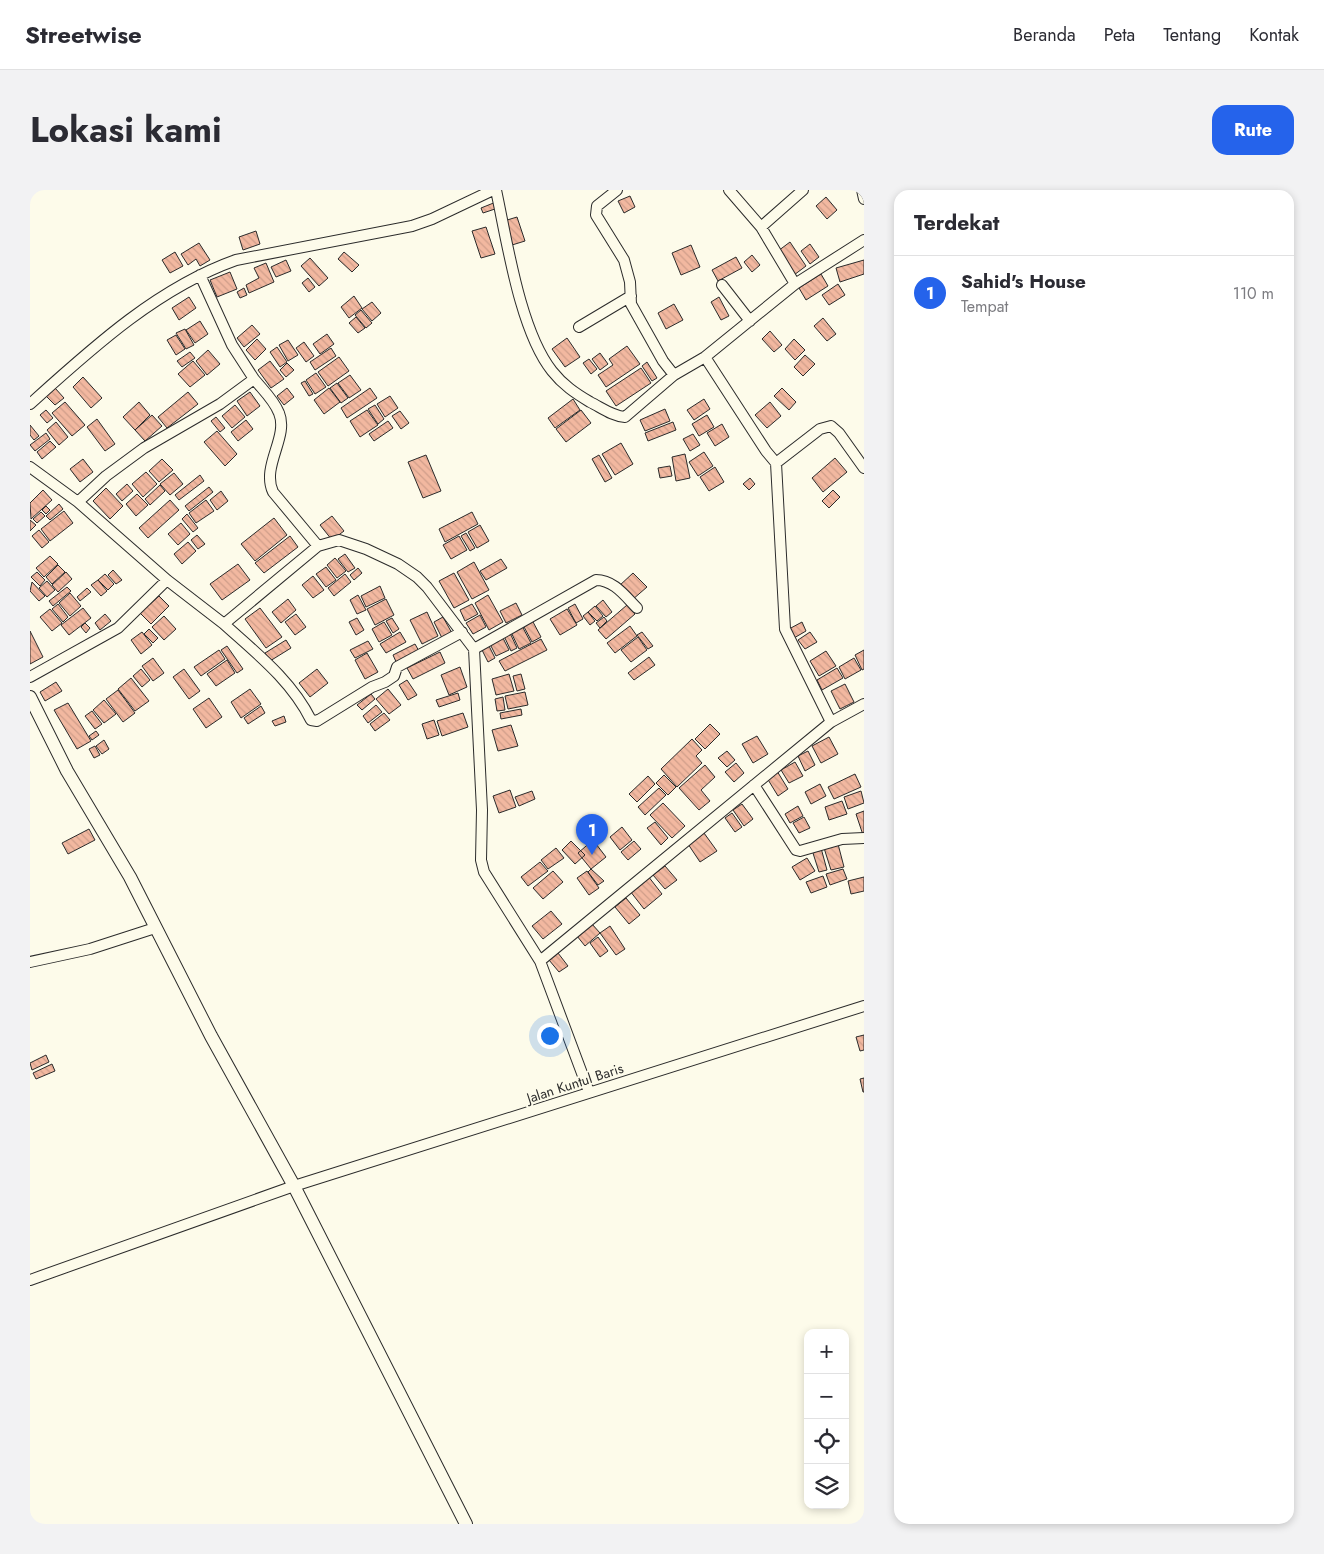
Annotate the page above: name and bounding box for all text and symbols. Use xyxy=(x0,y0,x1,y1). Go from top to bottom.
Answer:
text: Streetwise xyxy=(25,17,142,52)
text: Beranda xyxy=(1013,22,1076,48)
text: Peta xyxy=(1104,22,1135,48)
text: Tentang xyxy=(1163,22,1221,48)
text: Kontak xyxy=(1249,22,1299,48)
text: Lokasi kami xyxy=(30,105,222,155)
button: Rute xyxy=(1212,105,1294,155)
text: Terdekat xyxy=(914,208,999,238)
text: Sahid's House xyxy=(961,268,1086,295)
text: 1 xyxy=(926,282,934,305)
text: 110 m xyxy=(1233,282,1274,305)
text: Tempat xyxy=(961,295,1008,318)
pin: 1 xyxy=(576,814,608,855)
your location xyxy=(537,1023,563,1049)
street label: Jalan Kuntul Baris xyxy=(522,1058,626,1109)
map controls xyxy=(804,1329,849,1509)
button: + xyxy=(804,1329,849,1374)
button: − xyxy=(804,1374,849,1419)
button: locate xyxy=(804,1419,849,1464)
button: layers xyxy=(804,1464,849,1509)

